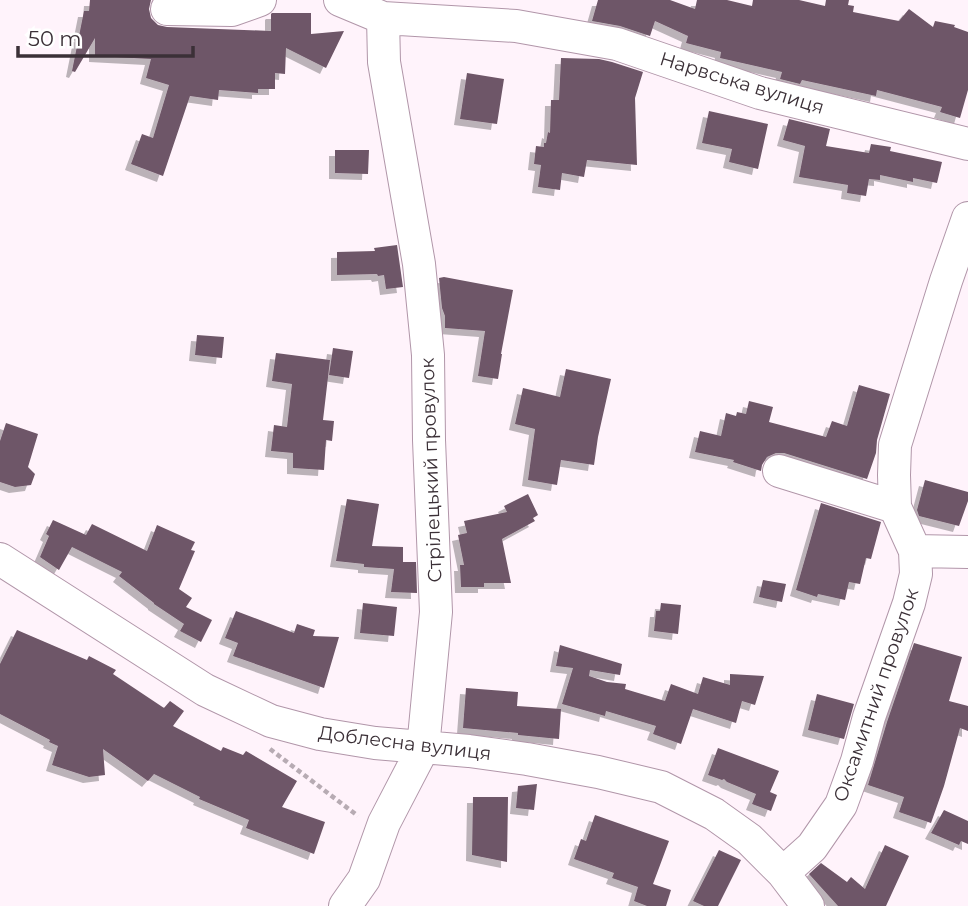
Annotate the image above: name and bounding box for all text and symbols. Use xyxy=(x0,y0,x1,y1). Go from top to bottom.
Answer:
scale bar xyxy=(18,14,192,58)
text: 50 m xyxy=(28,26,82,51)
street label: Нарвська вулиця xyxy=(657,47,827,119)
street label: Стрілецький провулок xyxy=(416,357,446,583)
street label: Оксамитний провулок xyxy=(829,585,923,805)
street label: Доблесна вулиця xyxy=(317,721,493,765)

